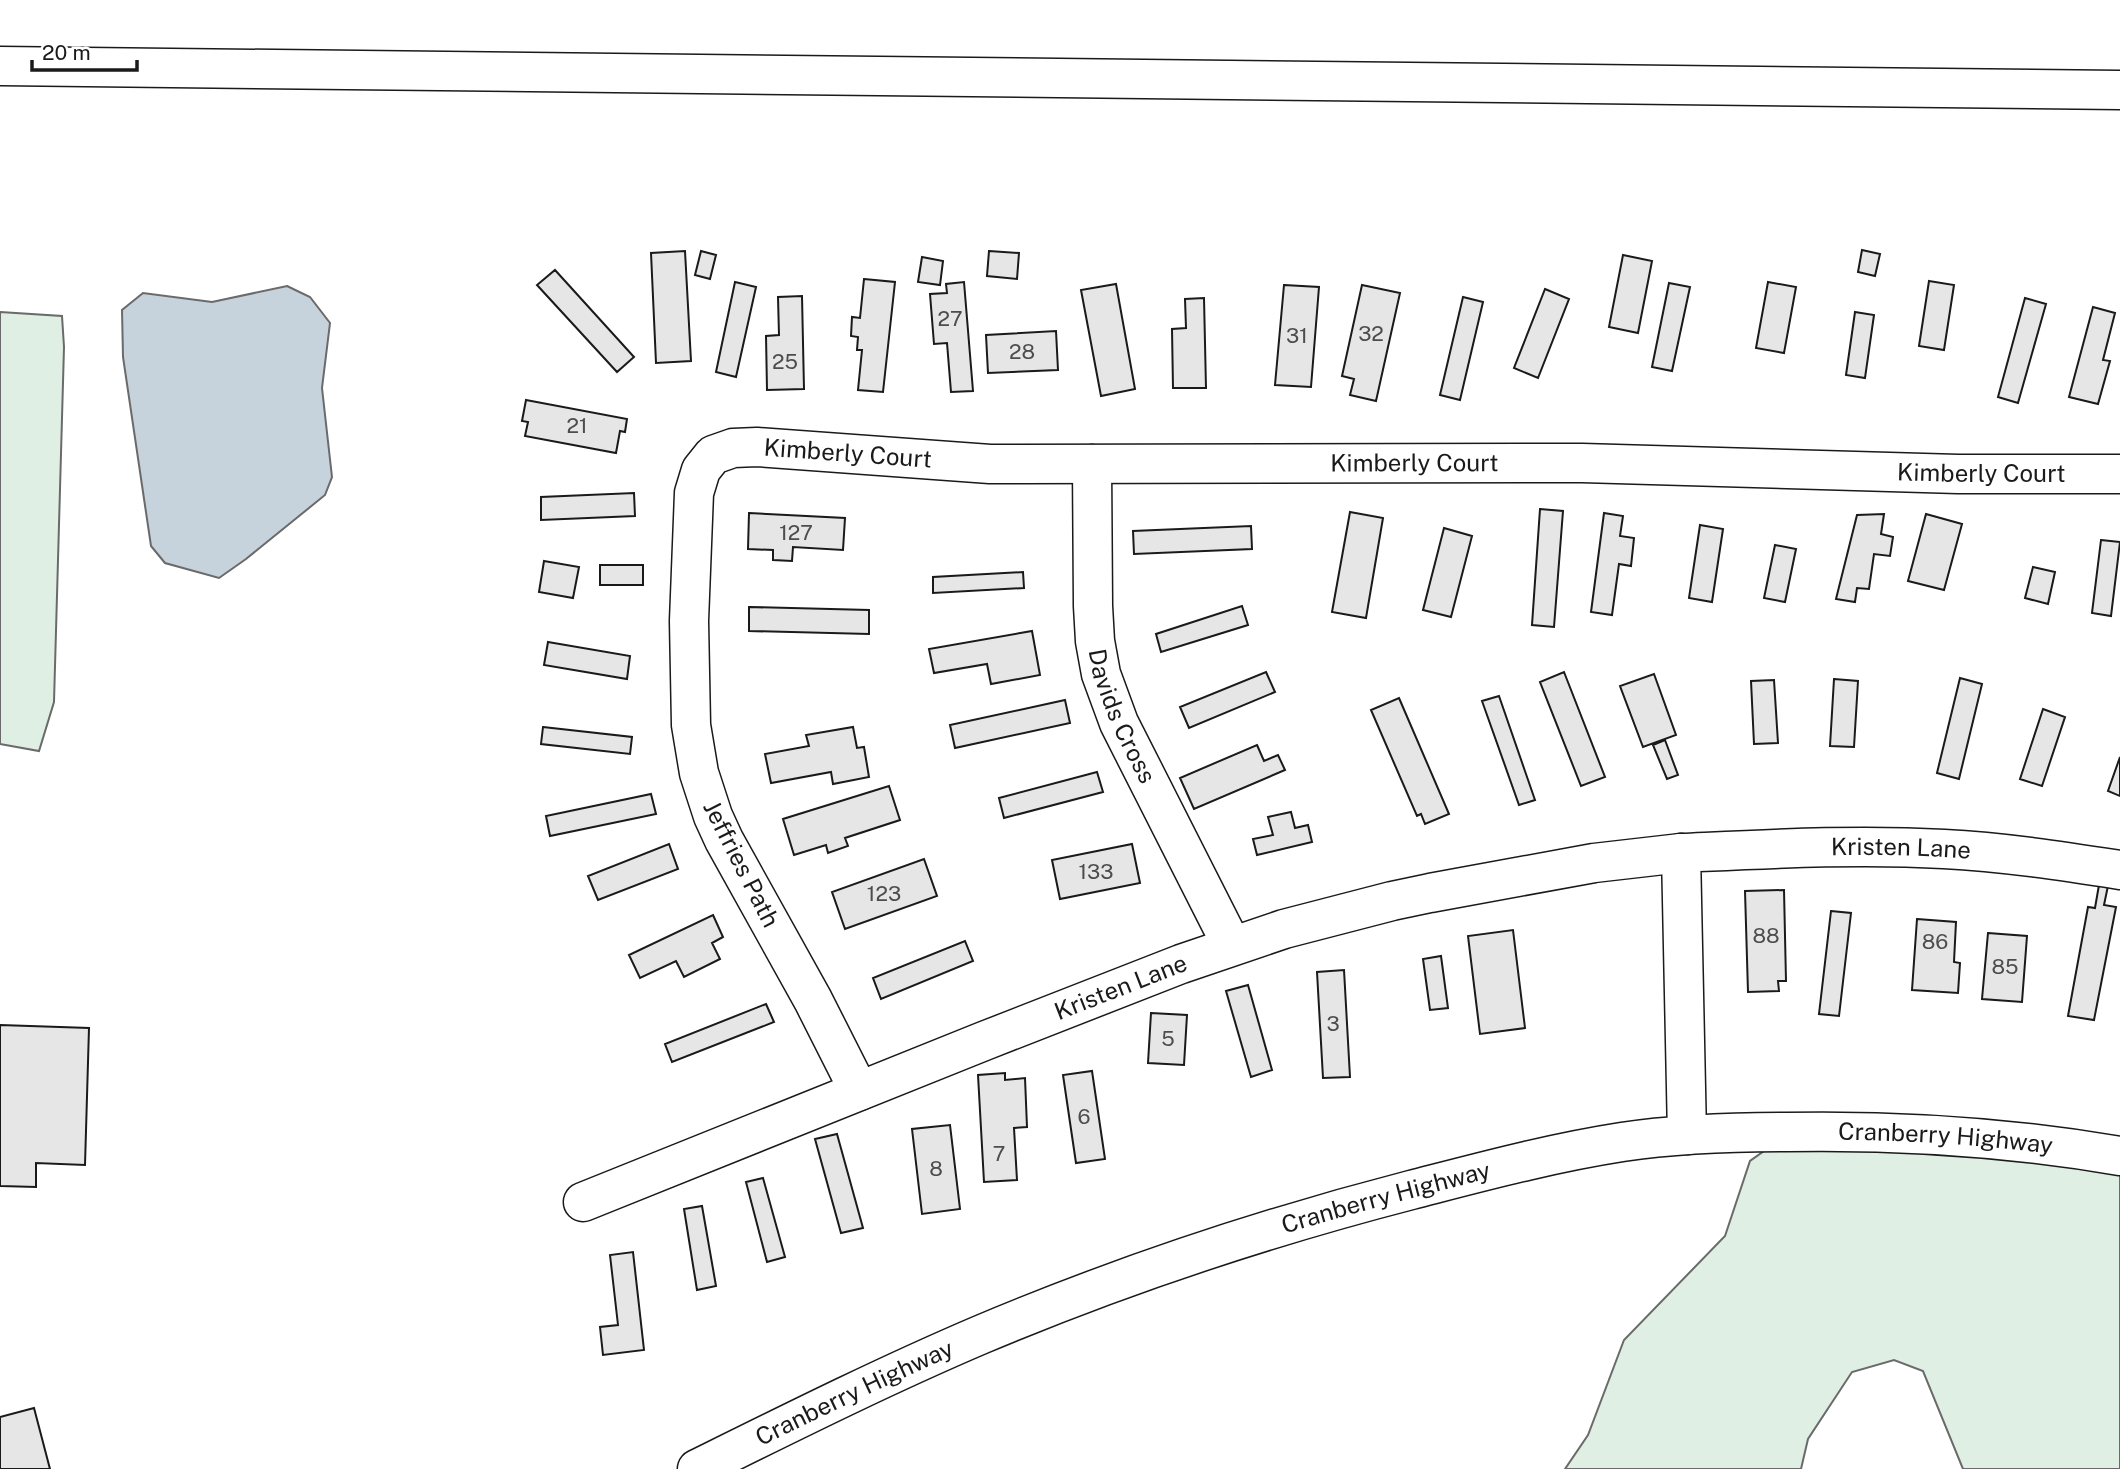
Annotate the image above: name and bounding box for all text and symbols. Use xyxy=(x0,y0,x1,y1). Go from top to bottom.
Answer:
scale bar xyxy=(32,28,136,72)
text: 20 m xyxy=(42,40,91,65)
house number: 27 xyxy=(937,306,963,331)
house number: 32 xyxy=(1358,321,1384,346)
house number: 31 xyxy=(1286,323,1308,348)
house number: 28 xyxy=(1009,339,1035,364)
house number: 25 xyxy=(772,349,798,374)
house number: 21 xyxy=(566,413,588,438)
street label: Kimberly Court xyxy=(763,433,933,473)
street label: Kimberly Court xyxy=(1330,448,1499,476)
street label: Kimberly Court xyxy=(1897,457,2066,487)
house number: 127 xyxy=(779,520,813,545)
street label: Davids Cross xyxy=(1084,646,1162,788)
street label: Jeffries Path xyxy=(698,795,786,932)
street label: Kristen Lane xyxy=(1831,832,1972,864)
house number: 133 xyxy=(1079,859,1113,884)
house number: 123 xyxy=(867,881,901,906)
house number: 88 xyxy=(1752,923,1780,948)
house number: 86 xyxy=(1922,929,1948,954)
street label: Kristen Lane xyxy=(1050,948,1191,1025)
house number: 85 xyxy=(1991,954,2019,979)
house number: 3 xyxy=(1326,1011,1340,1036)
house number: 5 xyxy=(1161,1026,1175,1051)
house number: 6 xyxy=(1077,1104,1091,1129)
street label: Cranberry Highway xyxy=(1838,1117,2055,1159)
house number: 7 xyxy=(993,1141,1005,1166)
street label: Cranberry Highway xyxy=(1278,1155,1493,1239)
house number: 8 xyxy=(929,1156,943,1181)
street label: Cranberry Highway xyxy=(751,1333,957,1451)

